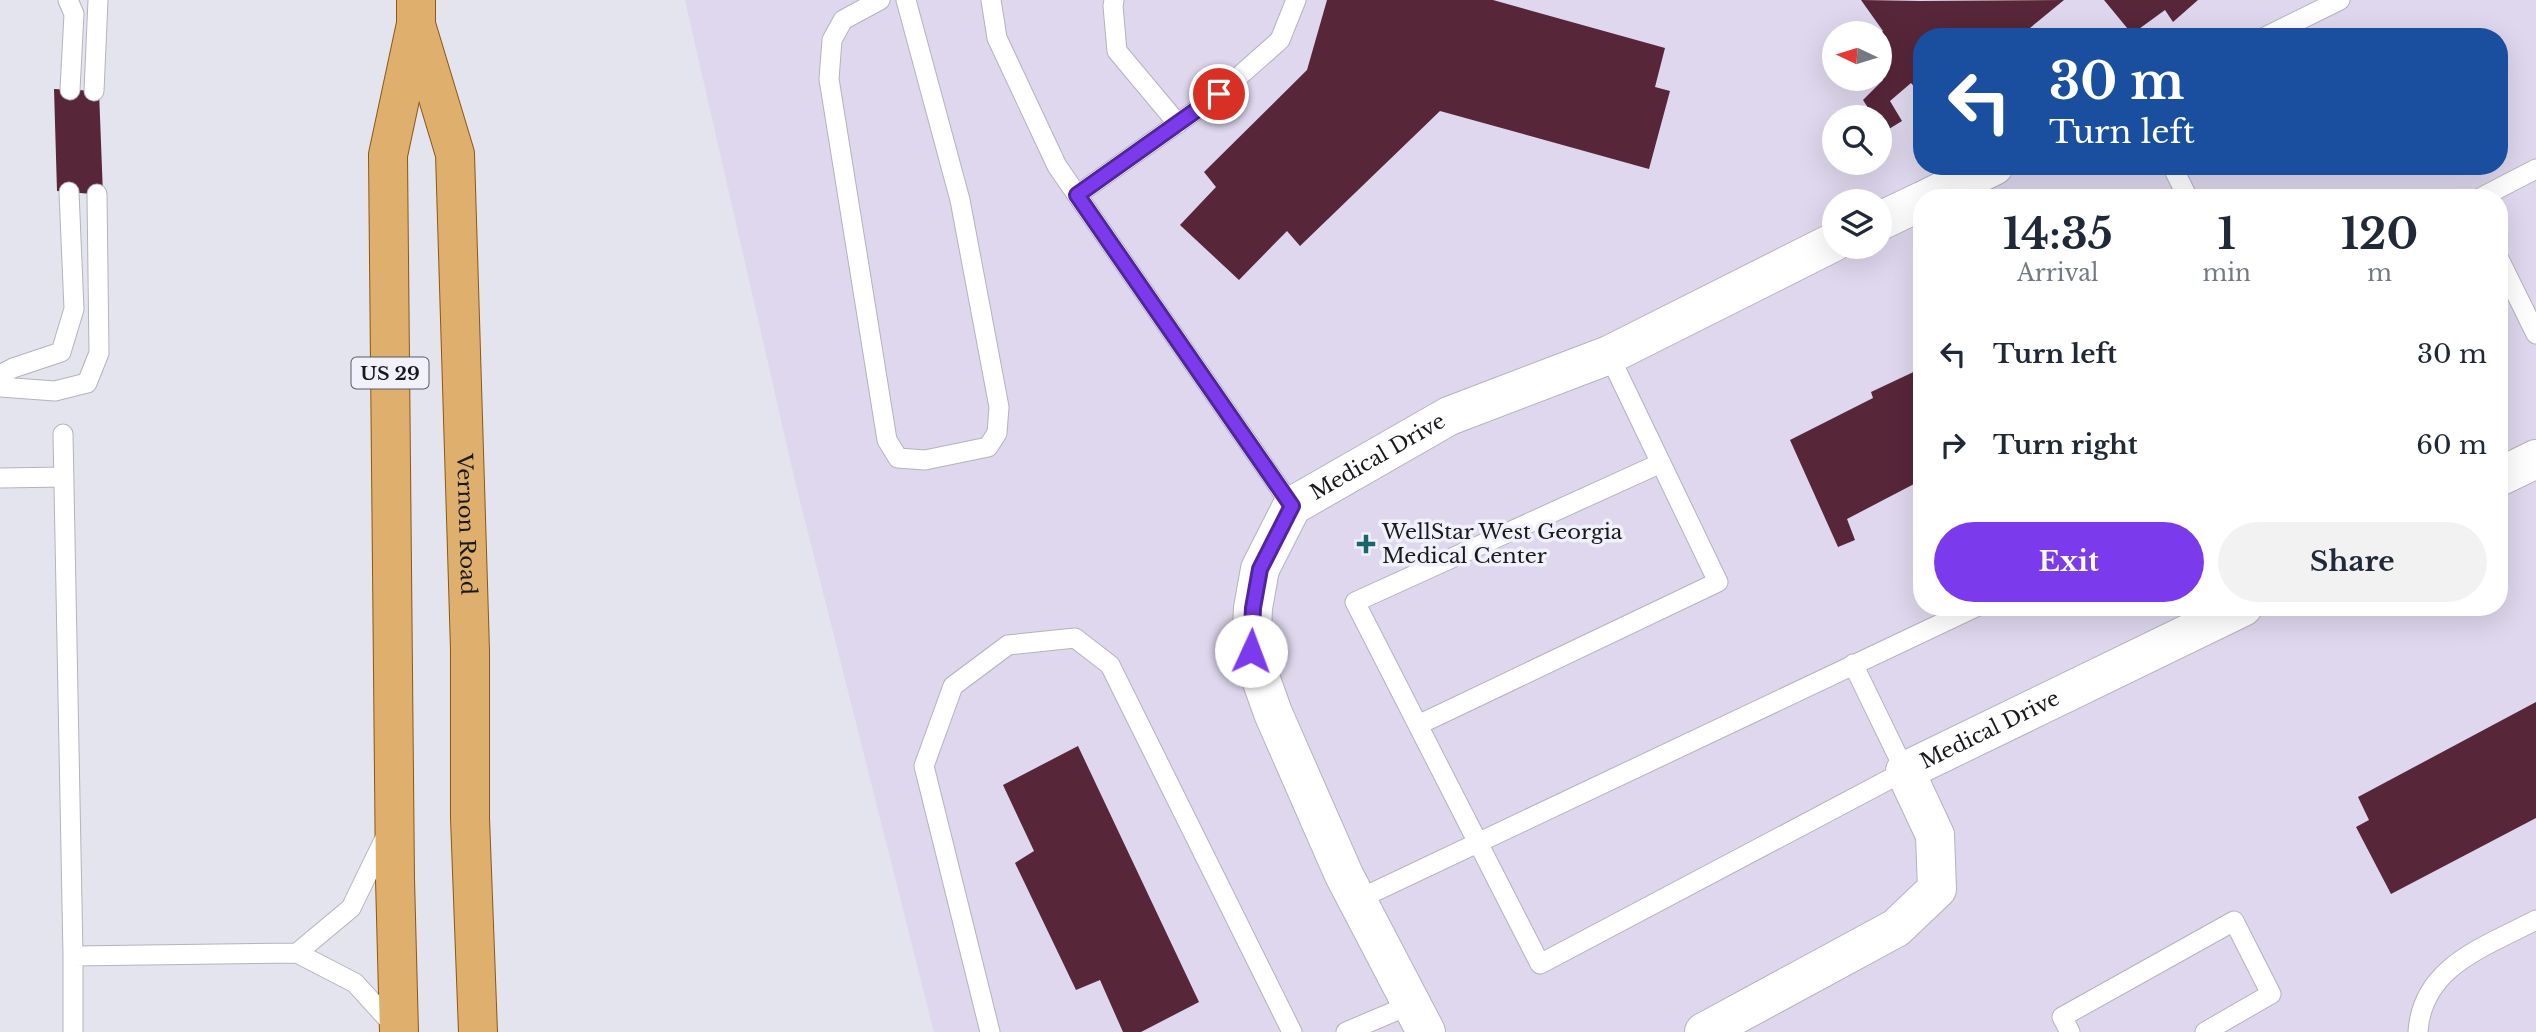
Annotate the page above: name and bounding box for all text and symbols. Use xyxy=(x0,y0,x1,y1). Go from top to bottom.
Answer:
north arrow xyxy=(1822,21,1892,91)
map controls xyxy=(1822,21,1892,259)
text: 30 m xyxy=(2049,51,2184,112)
icon: left xyxy=(1934,56,2025,147)
pin xyxy=(1189,64,1249,124)
icon: arrive xyxy=(1200,75,1238,113)
button: search xyxy=(1822,105,1892,175)
text: Turn left xyxy=(2049,112,2195,152)
button: layers xyxy=(1822,189,1892,259)
text: 14:35 xyxy=(2003,208,2113,260)
text: 1 xyxy=(2218,208,2236,260)
text: 120 xyxy=(2341,208,2418,260)
text: Arrival xyxy=(2017,259,2099,287)
text: min xyxy=(2203,259,2251,287)
text: m xyxy=(2367,259,2392,287)
icon: left xyxy=(1934,335,1972,373)
text: Turn left xyxy=(1993,338,2117,370)
text: 30 m xyxy=(2417,338,2487,370)
road number: US 29 xyxy=(352,358,428,388)
street label: Medical Drive xyxy=(1306,408,1450,506)
icon: right xyxy=(1934,426,1972,464)
text: Turn right xyxy=(1993,429,2138,461)
text: 60 m xyxy=(2416,429,2487,461)
street label: Vernon Road xyxy=(451,452,481,595)
place label: WellStar West Georgia Medical Center xyxy=(1381,519,1623,569)
button: Exit xyxy=(1934,522,2204,602)
button: Share xyxy=(2218,522,2487,602)
marker: WellStar West Georgia Medical Center xyxy=(1356,534,1376,554)
position arrow xyxy=(1214,614,1288,688)
street label: Medical Drive xyxy=(1916,685,2064,775)

